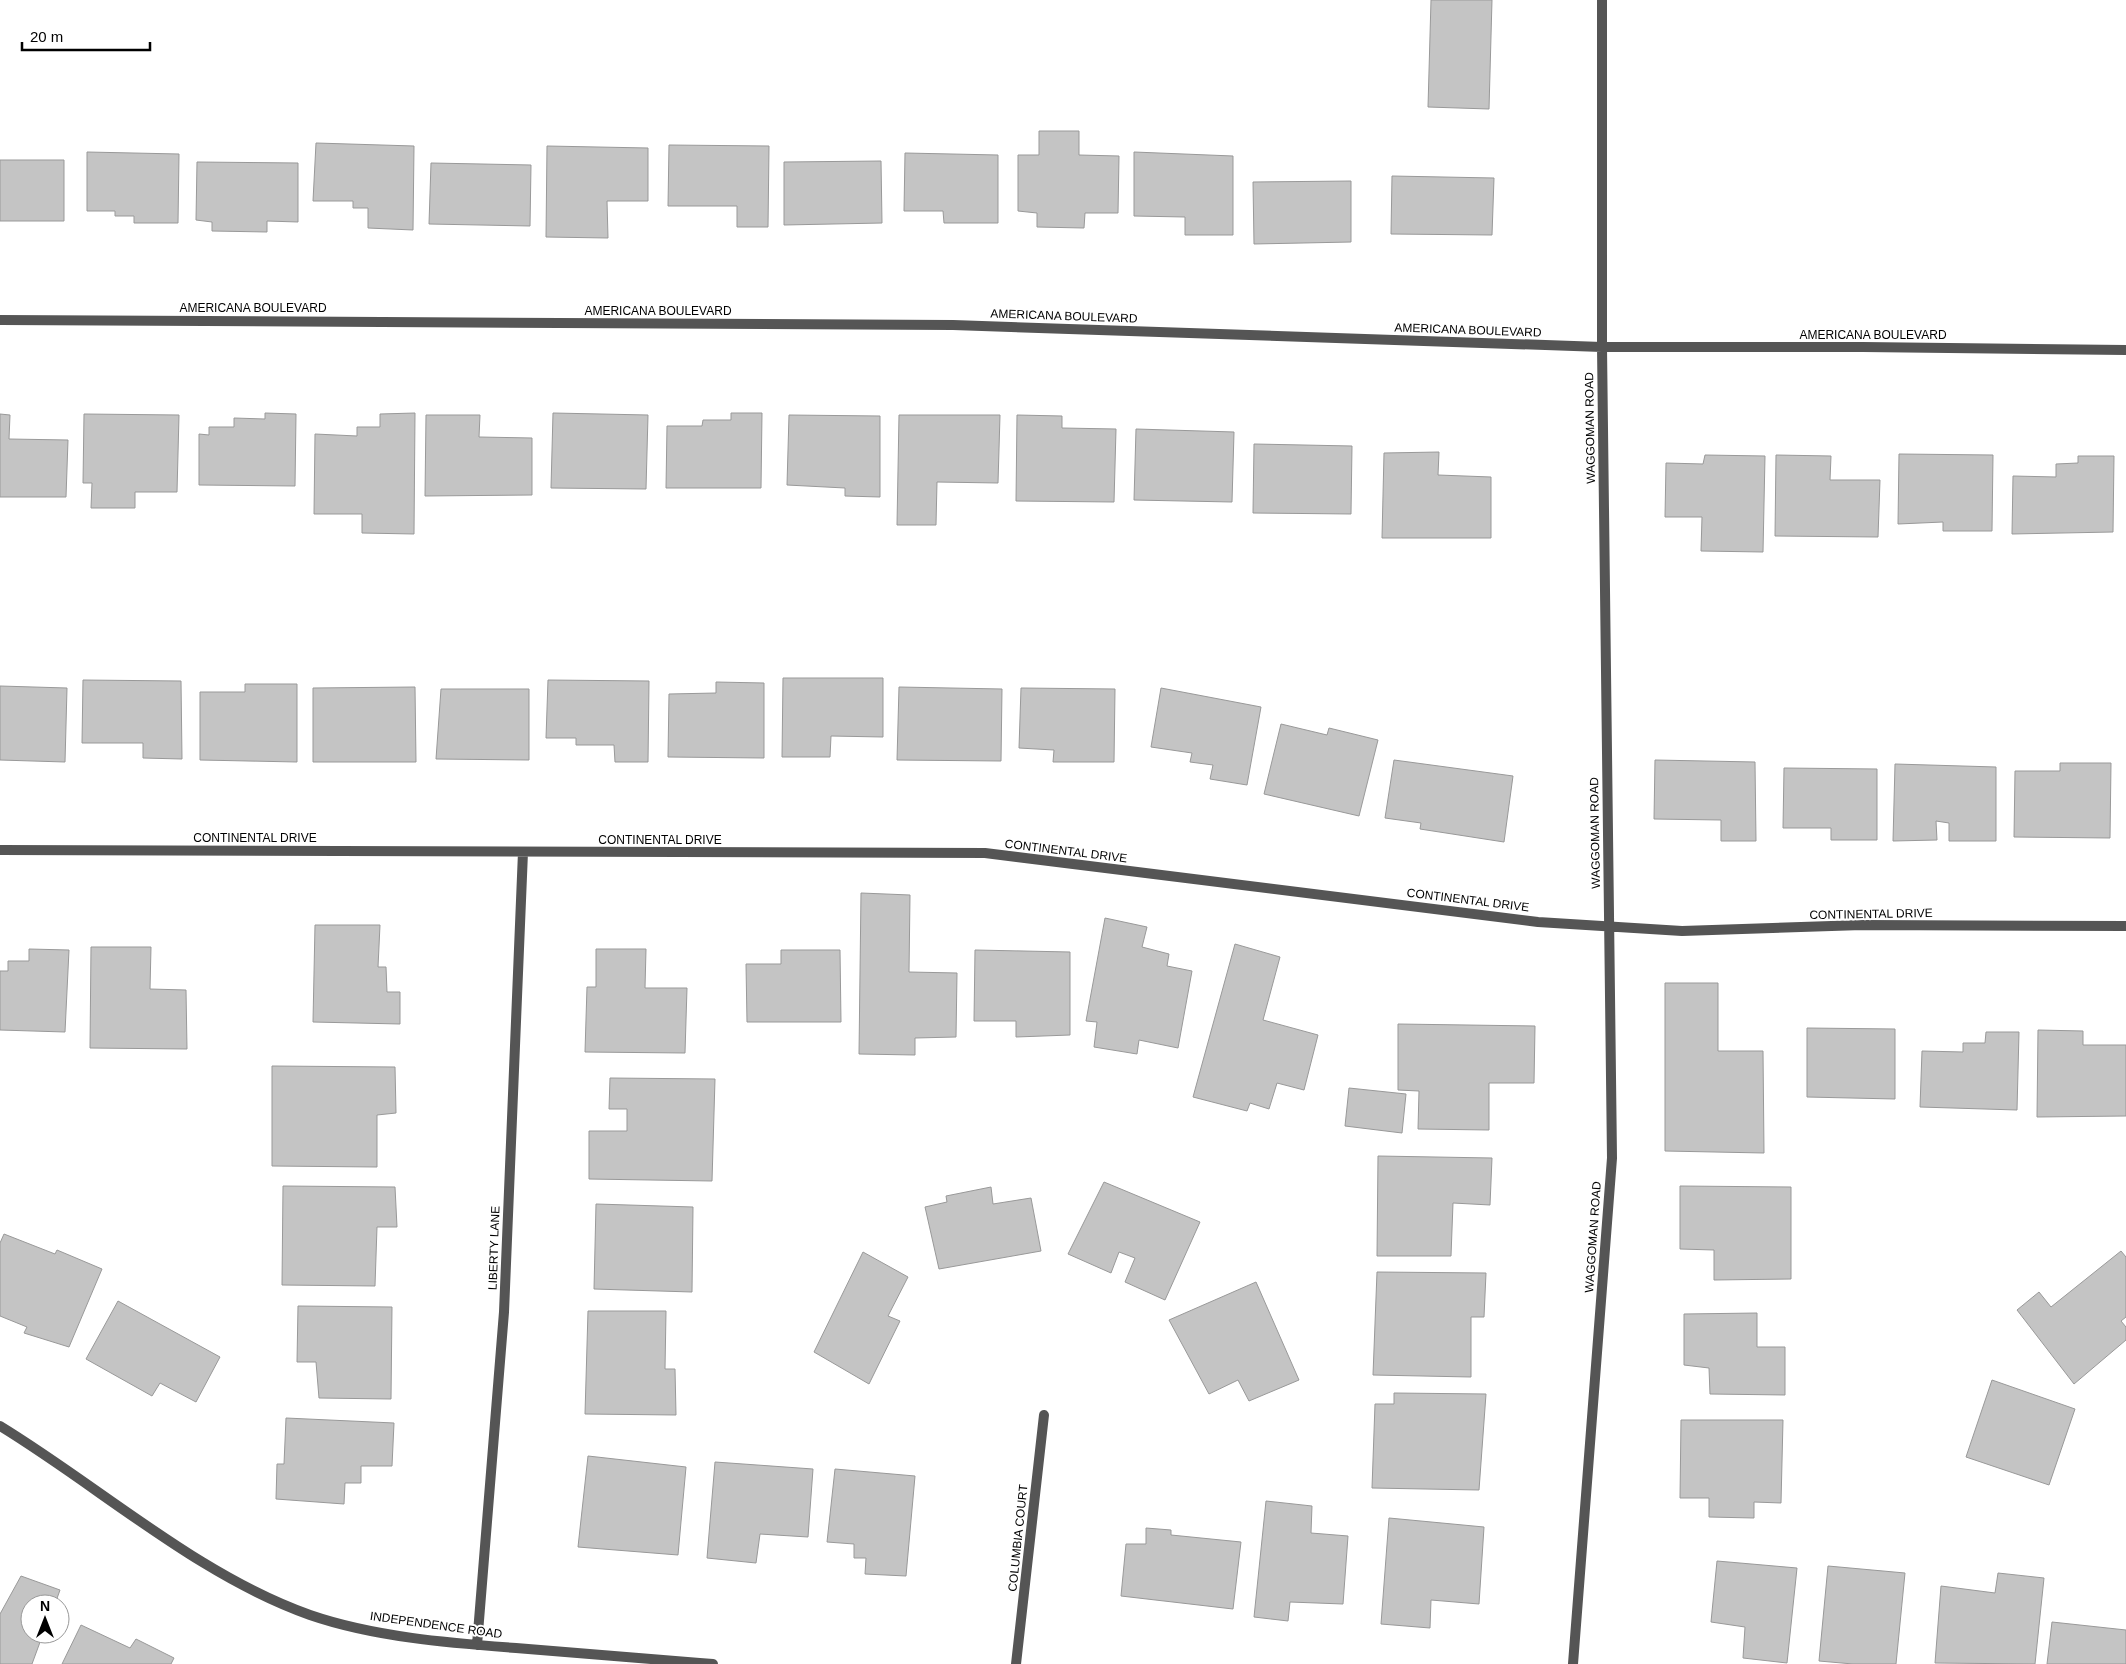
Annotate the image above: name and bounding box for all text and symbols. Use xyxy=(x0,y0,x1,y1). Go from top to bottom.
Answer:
scale bar xyxy=(22,20,150,52)
text: 20 m xyxy=(30,28,63,45)
street label: AMERICANA BOULEVARD xyxy=(179,301,327,315)
street label: AMERICANA BOULEVARD xyxy=(584,304,732,318)
street label: AMERICANA BOULEVARD xyxy=(990,306,1138,326)
street label: AMERICANA BOULEVARD xyxy=(1394,320,1542,340)
street label: AMERICANA BOULEVARD xyxy=(1799,328,1947,342)
street label: WAGGOMAN ROAD xyxy=(1582,372,1598,484)
street label: WAGGOMAN ROAD xyxy=(1587,777,1603,889)
street label: CONTINENTAL DRIVE xyxy=(193,831,317,845)
street label: CONTINENTAL DRIVE xyxy=(598,833,722,847)
street label: CONTINENTAL DRIVE xyxy=(1004,837,1128,865)
street label: CONTINENTAL DRIVE xyxy=(1406,886,1530,914)
street label: CONTINENTAL DRIVE xyxy=(1809,906,1933,922)
street label: WAGGOMAN ROAD xyxy=(1582,1181,1604,1293)
street label: LIBERTY LANE xyxy=(486,1206,502,1290)
street label: COLUMBIA COURT xyxy=(1005,1483,1031,1592)
north arrow xyxy=(20,1594,70,1644)
text: N xyxy=(40,1598,50,1614)
street label: INDEPENDENCE ROAD xyxy=(369,1609,503,1641)

